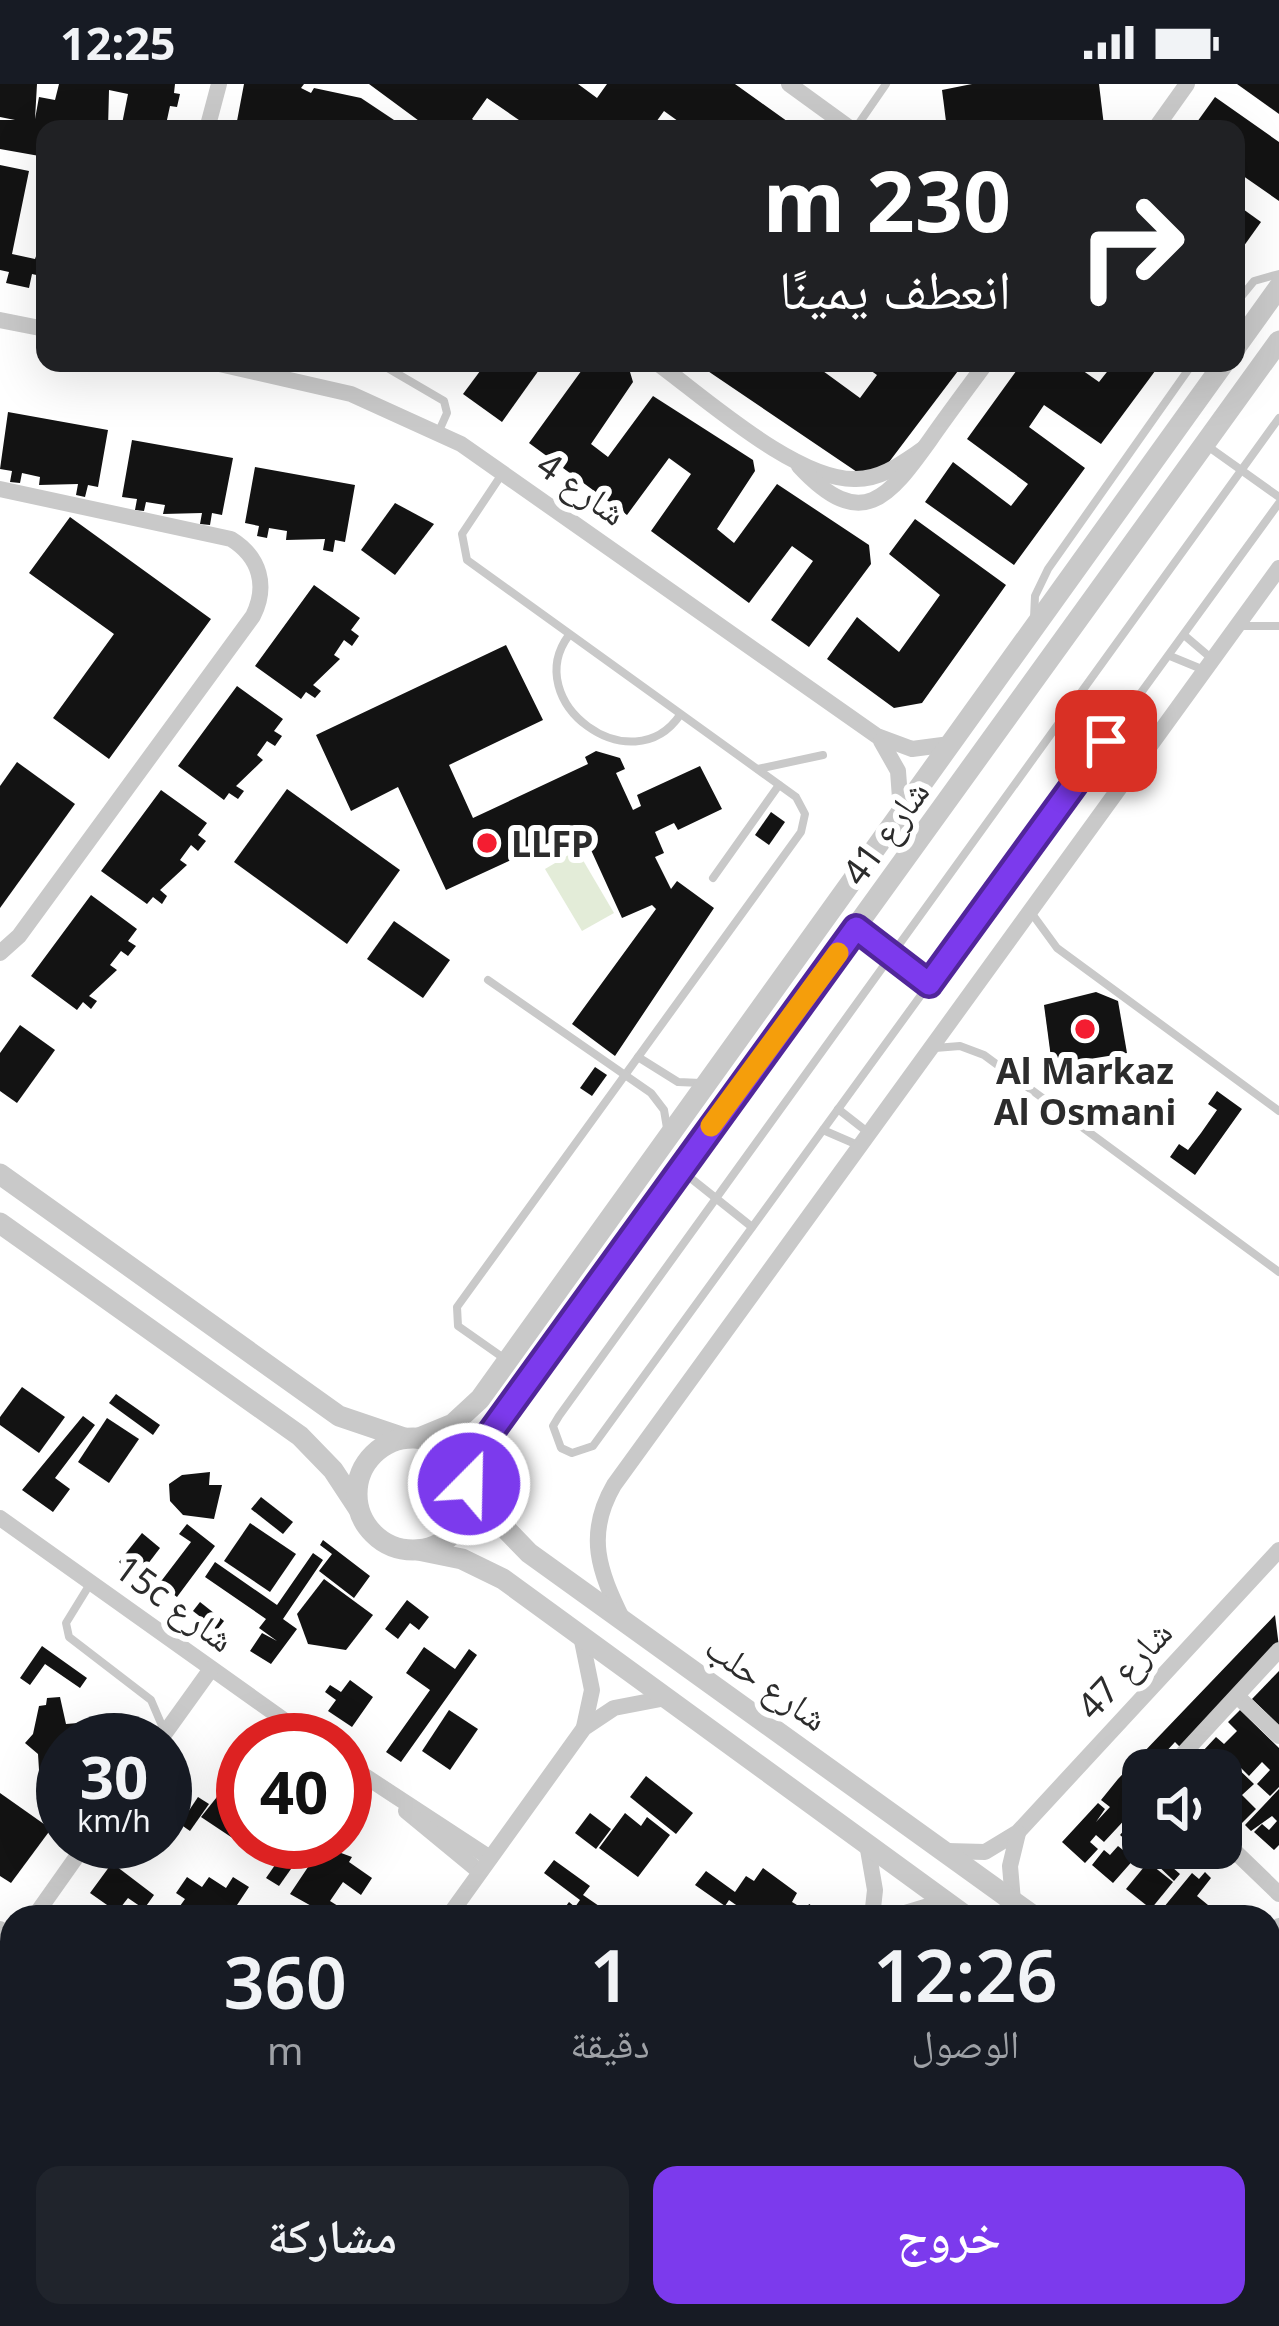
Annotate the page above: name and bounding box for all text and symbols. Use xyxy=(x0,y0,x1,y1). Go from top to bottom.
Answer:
text: 12:25 xyxy=(60,12,176,73)
text: 230 m xyxy=(763,142,1011,257)
icon: right xyxy=(1053,168,1209,324)
text: انعطف يمينًا xyxy=(779,251,1011,325)
street label: شارع 4 xyxy=(528,440,636,536)
pin xyxy=(1055,690,1157,792)
icon: arrive xyxy=(1073,708,1139,774)
street label: شارع 41 xyxy=(830,769,940,895)
place label: LLFP xyxy=(511,819,593,868)
marker: LLFP xyxy=(474,830,500,856)
marker: Al Markaz Al Osmani xyxy=(1072,1016,1098,1042)
place label: Al Markaz Al Osmani xyxy=(994,1046,1176,1136)
position arrow xyxy=(406,1421,532,1547)
street label: 15c شارع xyxy=(105,1543,245,1663)
street label: شارع 47 xyxy=(1066,1609,1182,1729)
street label: شارع حلب xyxy=(696,1622,838,1742)
speed limit sign: 40 xyxy=(216,1713,372,1869)
text: 30 xyxy=(80,1735,148,1817)
map controls xyxy=(1122,1749,1242,1869)
button: sound xyxy=(1122,1749,1242,1869)
text: km/h xyxy=(77,1800,151,1841)
text: 1 xyxy=(589,1925,631,2023)
text: 12:26 xyxy=(873,1925,1058,2023)
text: 360 xyxy=(223,1932,347,2030)
text: دقيقة xyxy=(570,2016,650,2069)
text: الوصول xyxy=(911,2016,1019,2069)
text: m xyxy=(267,2023,303,2076)
button: مشاركة xyxy=(36,2166,629,2304)
button: خروج xyxy=(653,2166,1245,2304)

